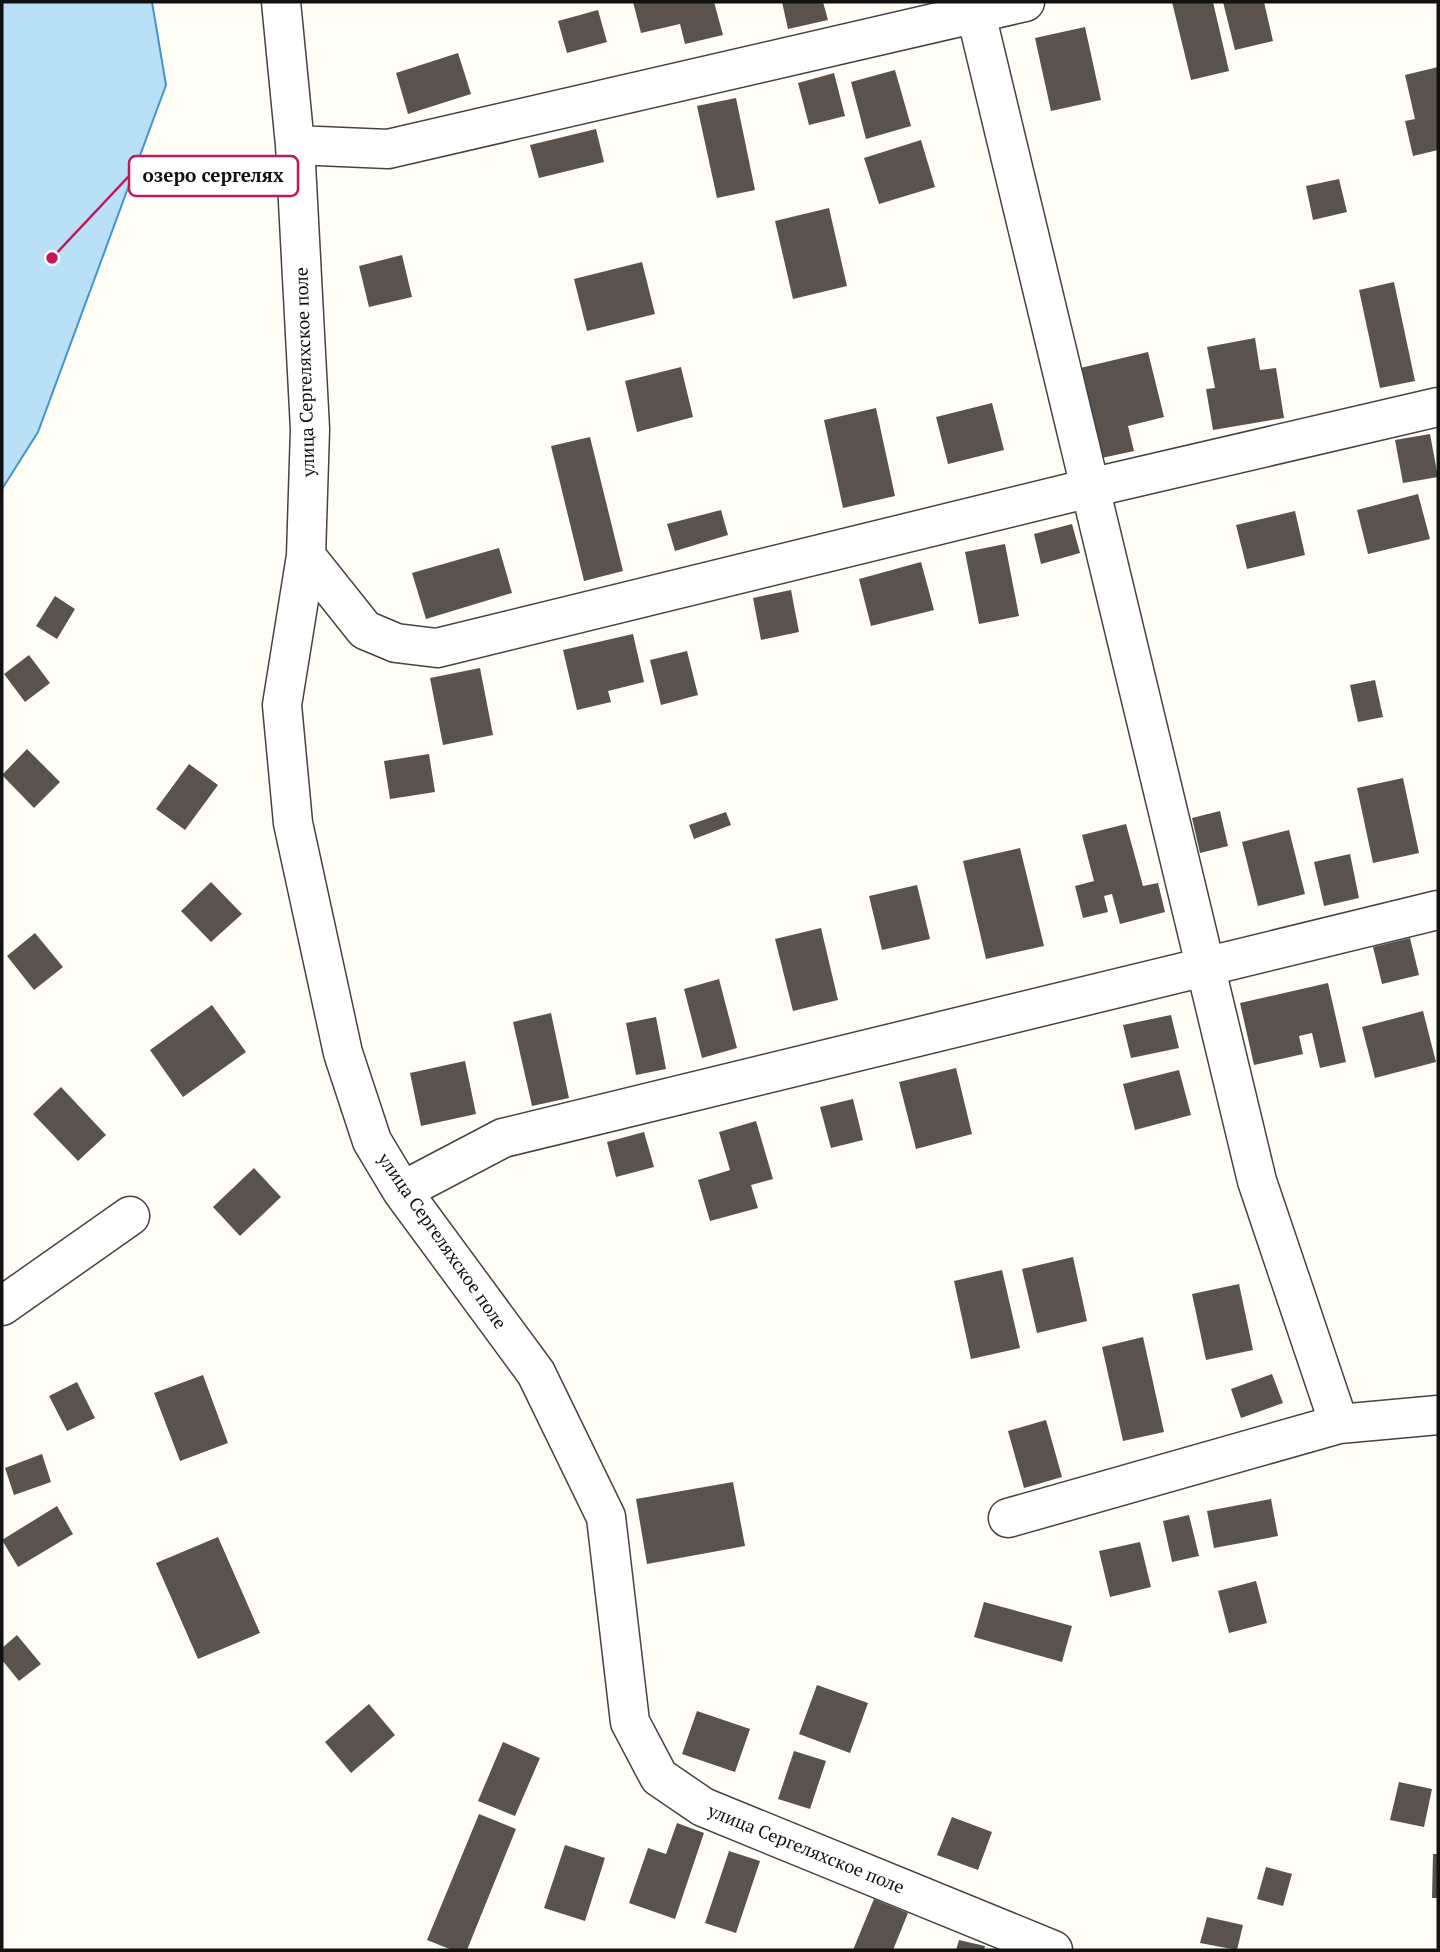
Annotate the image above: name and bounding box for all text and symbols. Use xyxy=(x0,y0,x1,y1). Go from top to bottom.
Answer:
callout: озеро сергелях xyxy=(129,156,298,196)
text: озеро сергелях xyxy=(142,162,284,187)
street label: улица Сергеляхское поле xyxy=(288,267,320,478)
street label: улица Сергеляхское поле xyxy=(372,1147,513,1333)
street label: улица Сергеляхское поле xyxy=(704,1797,908,1899)

